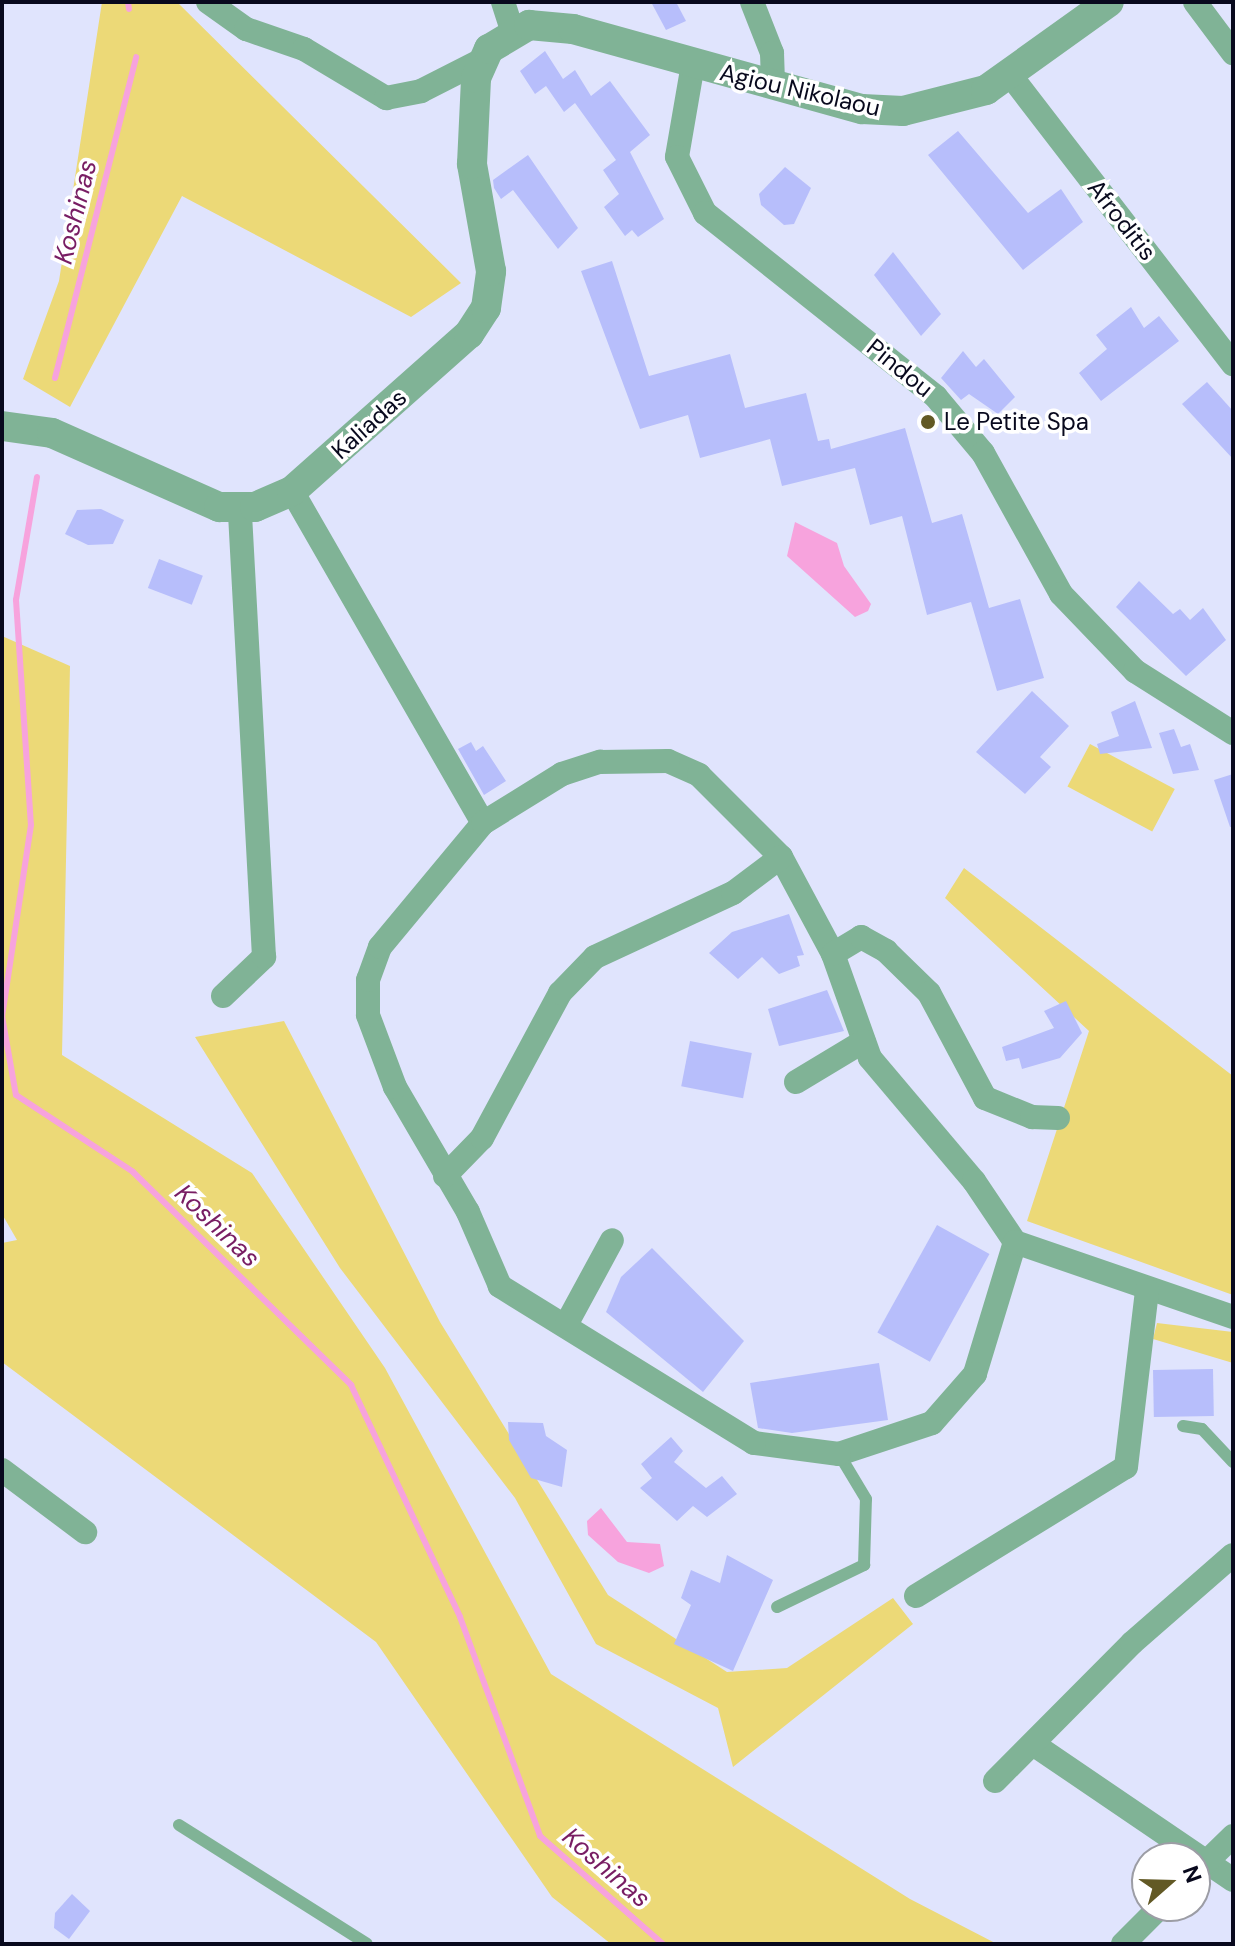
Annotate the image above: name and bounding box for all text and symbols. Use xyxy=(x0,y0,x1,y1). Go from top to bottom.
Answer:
street label: Agiou Nikolaou xyxy=(717,58,883,122)
water label: Koshinas xyxy=(48,157,104,267)
street label: Afroditis xyxy=(1082,174,1162,266)
street label: Pindou xyxy=(861,333,939,403)
street label: Kaliadas xyxy=(326,383,412,465)
place label: Le Petite Spa xyxy=(944,408,1089,436)
marker: Le Petite Spa xyxy=(919,413,937,431)
water label: Koshinas xyxy=(168,1178,266,1274)
water label: Koshinas xyxy=(556,1821,656,1915)
north arrow xyxy=(1131,1842,1211,1922)
text: N xyxy=(1176,1862,1209,1887)

